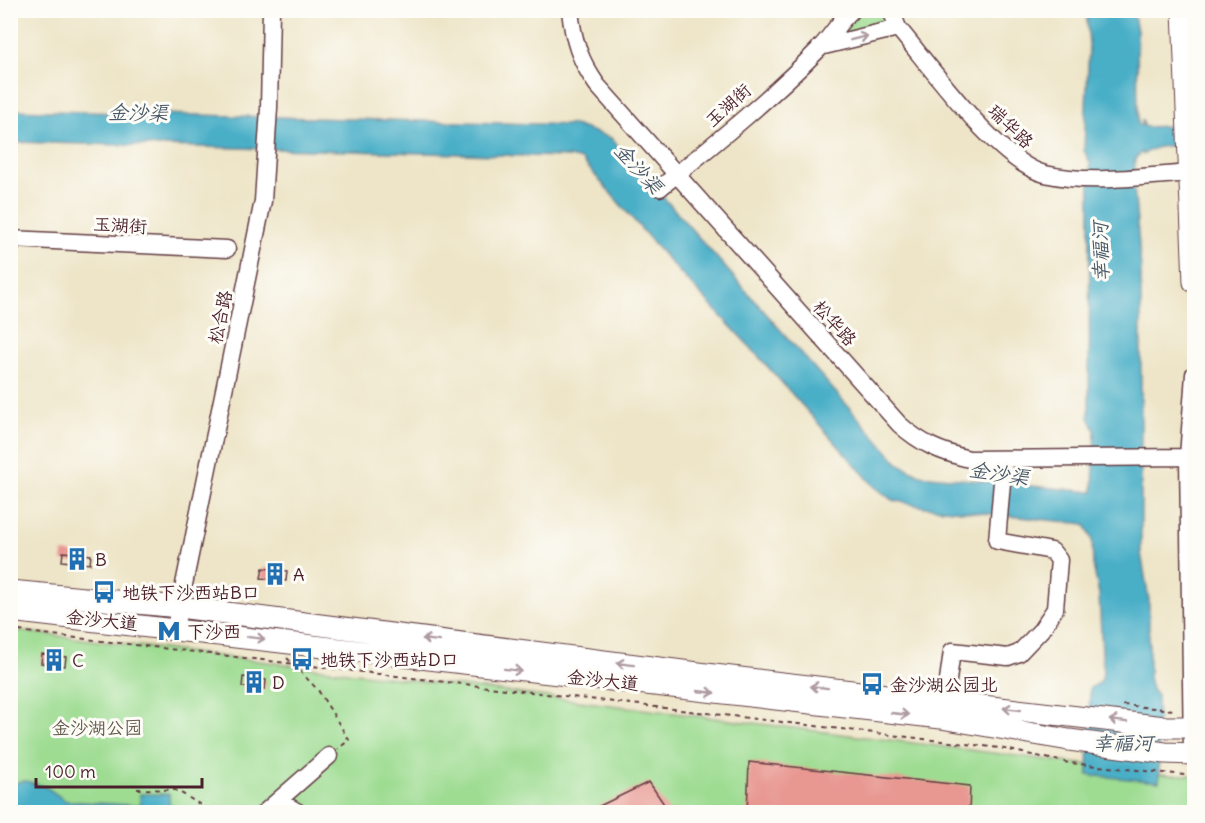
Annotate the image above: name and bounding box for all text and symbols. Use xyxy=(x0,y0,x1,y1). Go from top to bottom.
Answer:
one-way arrow xyxy=(850,31,869,43)
street label: 玉湖街 xyxy=(700,78,756,132)
water label: 金沙渠 xyxy=(108,99,170,125)
street label: 瑞华路 xyxy=(984,99,1038,153)
water label: 金沙渠 xyxy=(610,137,670,200)
street label: 玉湖街 xyxy=(92,212,148,238)
water label: 幸福河 xyxy=(1087,219,1113,282)
street label: 松合路 xyxy=(203,288,237,346)
street label: 松华路 xyxy=(808,295,862,351)
water label: 金沙渠 xyxy=(967,456,1033,490)
building icon: B xyxy=(64,546,90,572)
place label: B xyxy=(95,548,107,571)
building icon: A xyxy=(262,561,288,587)
place label: A xyxy=(293,563,305,586)
bus stop icon: 地铁下沙西站B口 xyxy=(91,579,117,605)
place label: 地铁下沙西站B口 xyxy=(122,581,260,604)
street label: 金沙大道 xyxy=(65,605,139,635)
metro station icon: 下沙西 xyxy=(156,618,182,644)
place label: 下沙西 xyxy=(187,620,241,643)
one-way arrow xyxy=(246,633,266,644)
one-way arrow xyxy=(422,634,442,645)
bus stop icon: 地铁下沙西站D口 xyxy=(289,646,315,672)
building icon: C xyxy=(41,647,67,673)
place label: 地铁下沙西站D口 xyxy=(320,648,459,671)
place label: C xyxy=(72,649,84,672)
one-way arrow xyxy=(615,659,635,670)
one-way arrow xyxy=(502,664,522,675)
street label: 金沙大道 xyxy=(566,665,640,695)
building icon: D xyxy=(241,669,267,695)
place label: D xyxy=(272,671,285,694)
bus stop icon: 金沙湖公园北 xyxy=(859,671,885,697)
place label: 金沙湖公园北 xyxy=(890,673,998,696)
one-way arrow xyxy=(809,681,829,692)
one-way arrow xyxy=(696,687,716,698)
one-way arrow xyxy=(1003,703,1023,714)
one-way arrow xyxy=(890,709,909,720)
one-way arrow xyxy=(1108,715,1128,726)
park label: 金沙湖公园 xyxy=(52,716,142,739)
water label: 幸福河 xyxy=(1093,730,1156,755)
scale bar xyxy=(36,751,202,789)
text: 100 m xyxy=(45,760,96,783)

